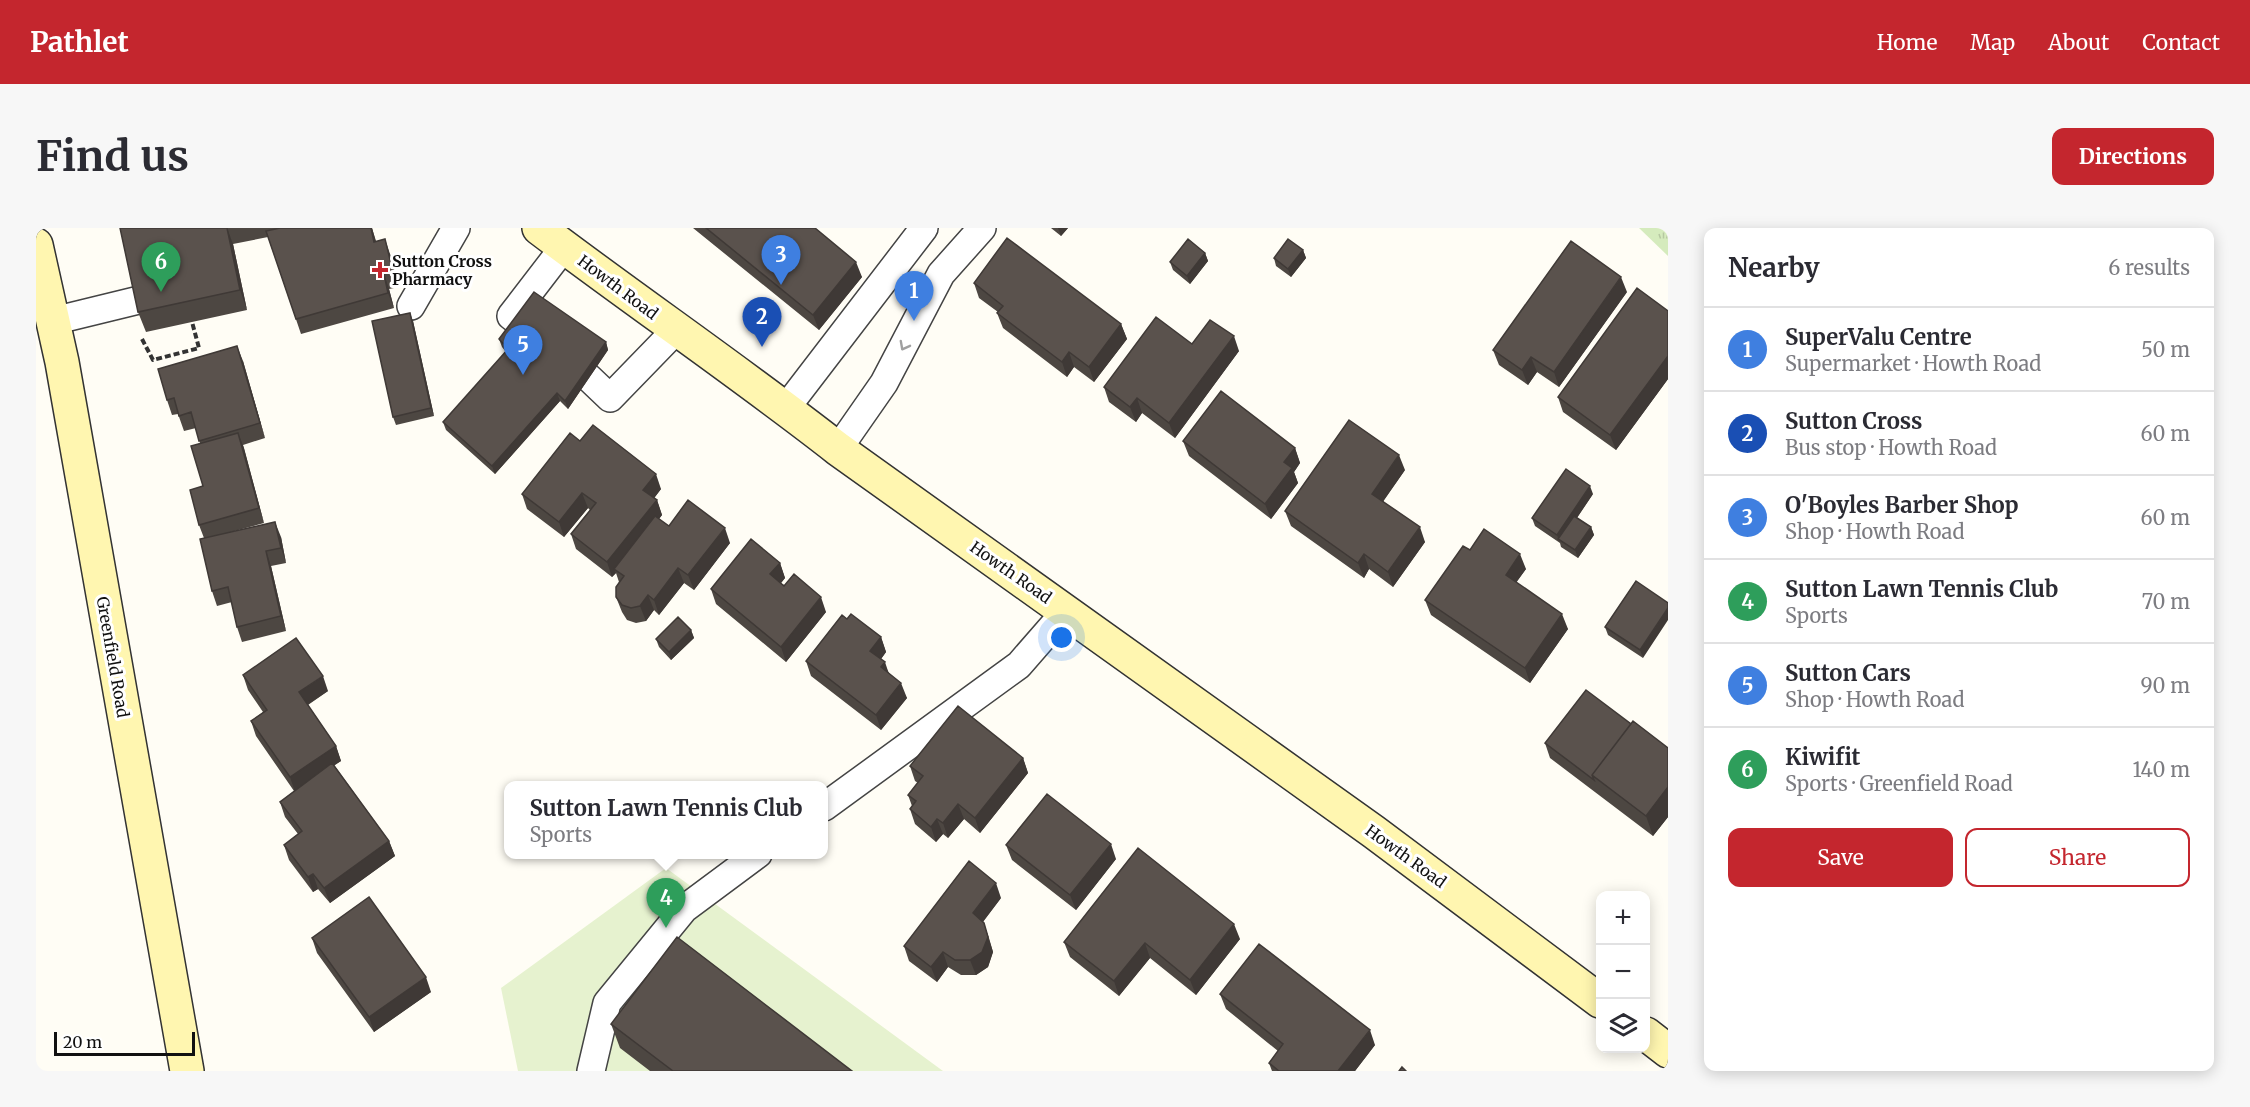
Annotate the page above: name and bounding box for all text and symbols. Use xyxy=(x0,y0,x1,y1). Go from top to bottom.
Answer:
text: Pathlet xyxy=(30,24,129,60)
text: Home xyxy=(1877,29,1937,56)
text: Map xyxy=(1970,29,2015,56)
text: About xyxy=(2048,29,2109,56)
text: Contact xyxy=(2142,29,2220,56)
button: Directions xyxy=(2052,128,2214,185)
text: Find us xyxy=(36,130,189,182)
pin: 3 xyxy=(762,236,800,285)
pin: 6 xyxy=(142,242,180,292)
street label: Howth Road xyxy=(574,250,662,324)
place label: Sutton Cross Pharmacy xyxy=(392,251,492,289)
text: Nearby xyxy=(1728,251,1820,284)
text: 6 results xyxy=(2108,255,2190,280)
marker: Sutton Cross Pharmacy xyxy=(373,263,387,277)
pin: 1 xyxy=(894,272,934,321)
pin: 2 xyxy=(742,298,782,347)
text: SuperValu Centre xyxy=(1785,323,1972,351)
pin: 5 xyxy=(504,326,542,375)
text: 1 xyxy=(1743,337,1752,362)
text: 50 m xyxy=(2141,337,2190,362)
one-way arrow xyxy=(899,340,911,351)
text: Supermarket · Howth Road xyxy=(1785,351,2041,376)
text: Sutton Cross xyxy=(1785,407,1922,435)
text: 2 xyxy=(1742,421,1753,446)
text: 60 m xyxy=(2140,421,2190,446)
text: Bus stop · Howth Road xyxy=(1785,435,1997,460)
text: O'Boyles Barber Shop xyxy=(1785,491,2019,519)
text: 3 xyxy=(1742,505,1753,530)
text: 60 m xyxy=(2140,505,2190,530)
text: Shop · Howth Road xyxy=(1785,519,1964,544)
street label: Howth Road xyxy=(966,537,1056,608)
text: Sutton Lawn Tennis Club xyxy=(1785,575,2058,603)
text: 4 xyxy=(1741,589,1754,614)
text: 70 m xyxy=(2142,589,2190,614)
street label: Greenfield Road xyxy=(93,595,134,719)
text: Sports xyxy=(1785,603,1848,628)
your location xyxy=(1047,623,1076,652)
text: Sutton Cars xyxy=(1785,659,1911,687)
text: 5 xyxy=(1742,673,1753,698)
text: 90 m xyxy=(2140,673,2190,698)
text: Shop · Howth Road xyxy=(1785,687,1964,712)
text: Kiwifit xyxy=(1785,743,1860,771)
text: 6 xyxy=(1741,757,1754,782)
text: 140 m xyxy=(2133,757,2190,782)
text: Sports · Greenfield Road xyxy=(1785,771,2013,796)
popup xyxy=(504,781,828,859)
text: Sutton Lawn Tennis Club xyxy=(529,794,803,822)
street label: Howth Road xyxy=(1362,820,1451,892)
text: Sports xyxy=(529,822,592,847)
button: Save xyxy=(1728,828,1953,887)
button: Share xyxy=(1965,828,2190,887)
pin: 4 xyxy=(646,878,686,928)
map controls xyxy=(1596,891,1650,1053)
button: + xyxy=(1596,891,1650,945)
button: − xyxy=(1596,945,1650,999)
button: layers xyxy=(1596,999,1650,1053)
scale bar xyxy=(54,1029,195,1056)
text: 20 m xyxy=(63,1032,102,1052)

